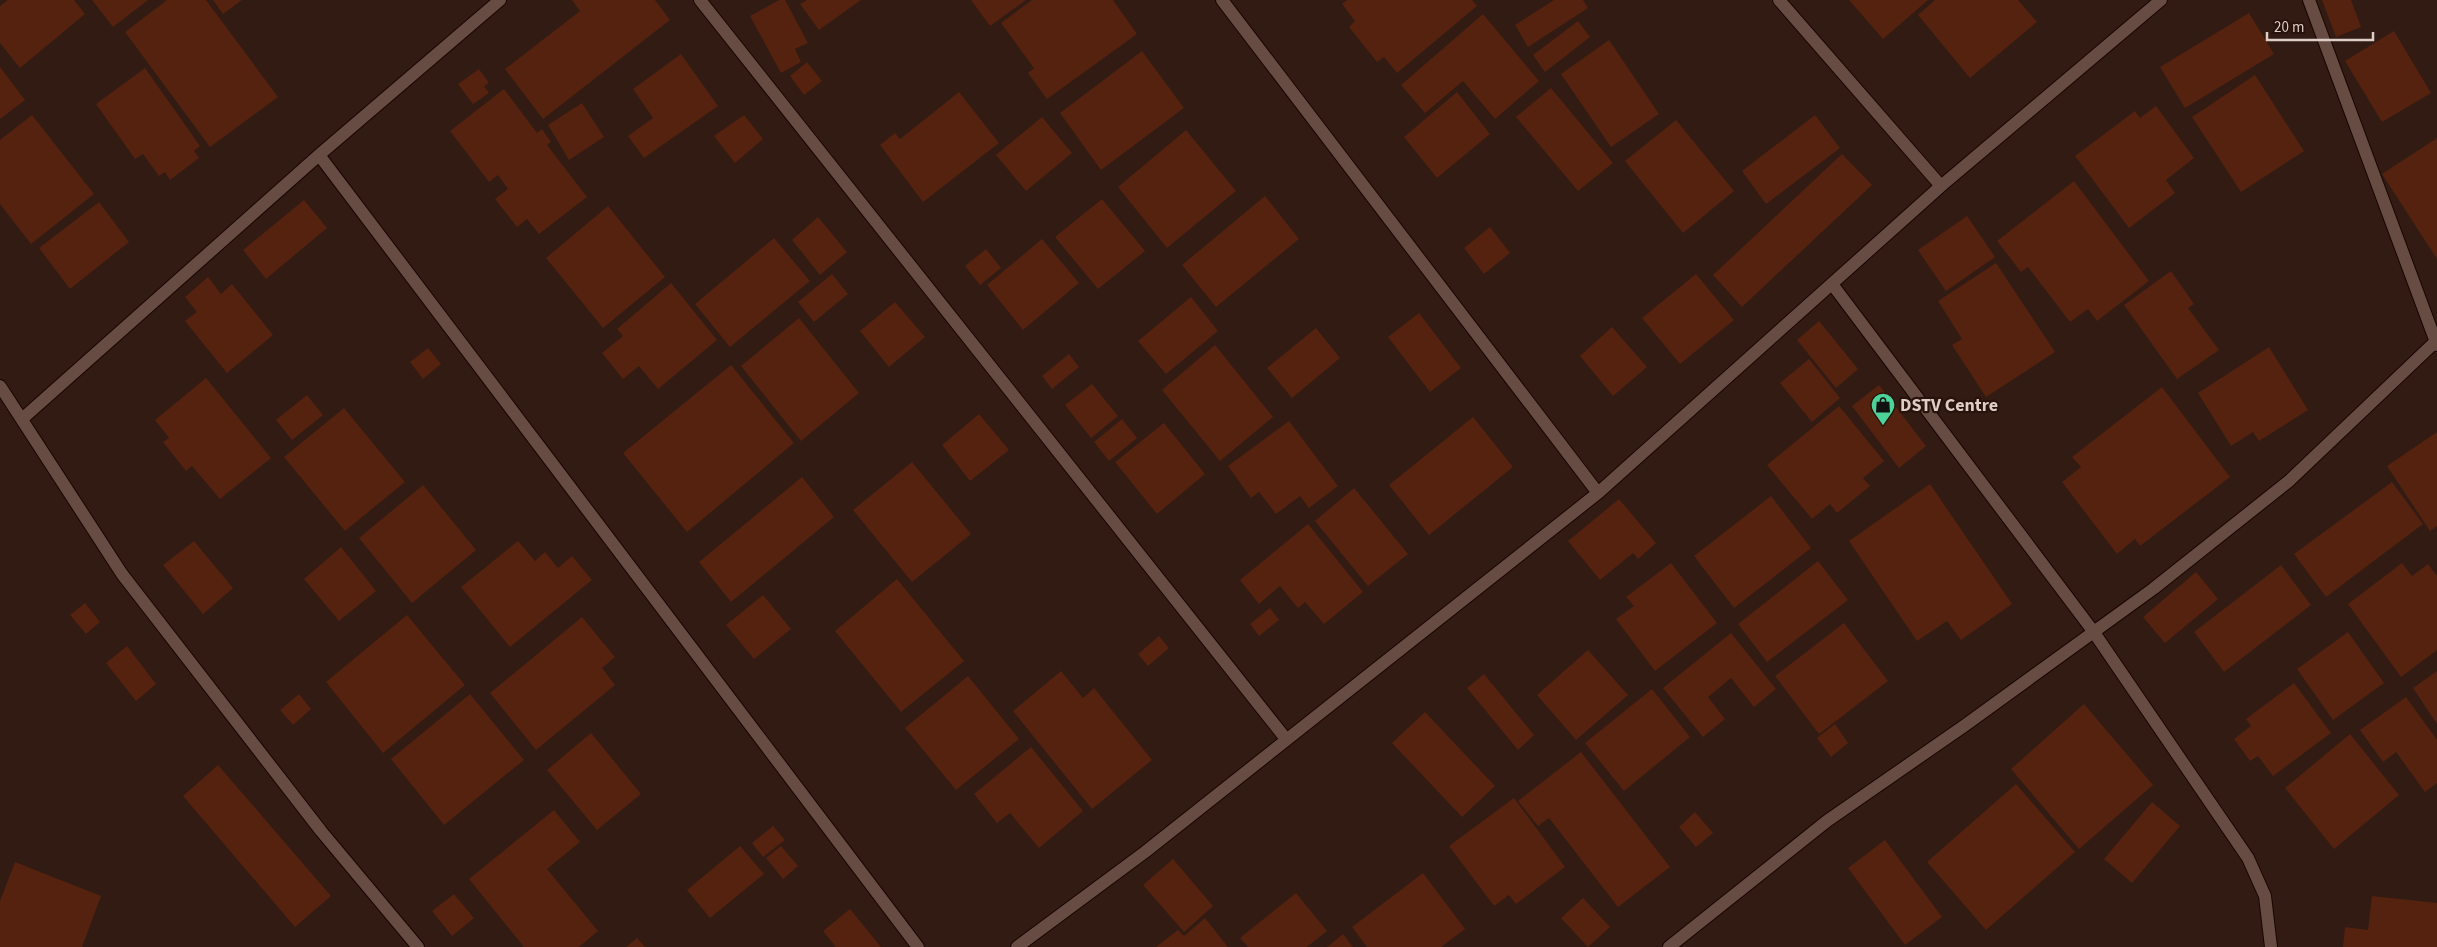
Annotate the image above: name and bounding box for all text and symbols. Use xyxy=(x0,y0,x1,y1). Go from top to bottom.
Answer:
scale bar xyxy=(2267,10,2373,42)
text: 20 m xyxy=(2274,17,2304,38)
shop icon: DSTV Centre xyxy=(1870,392,1896,426)
place label: DSTV Centre xyxy=(1900,393,1998,418)

